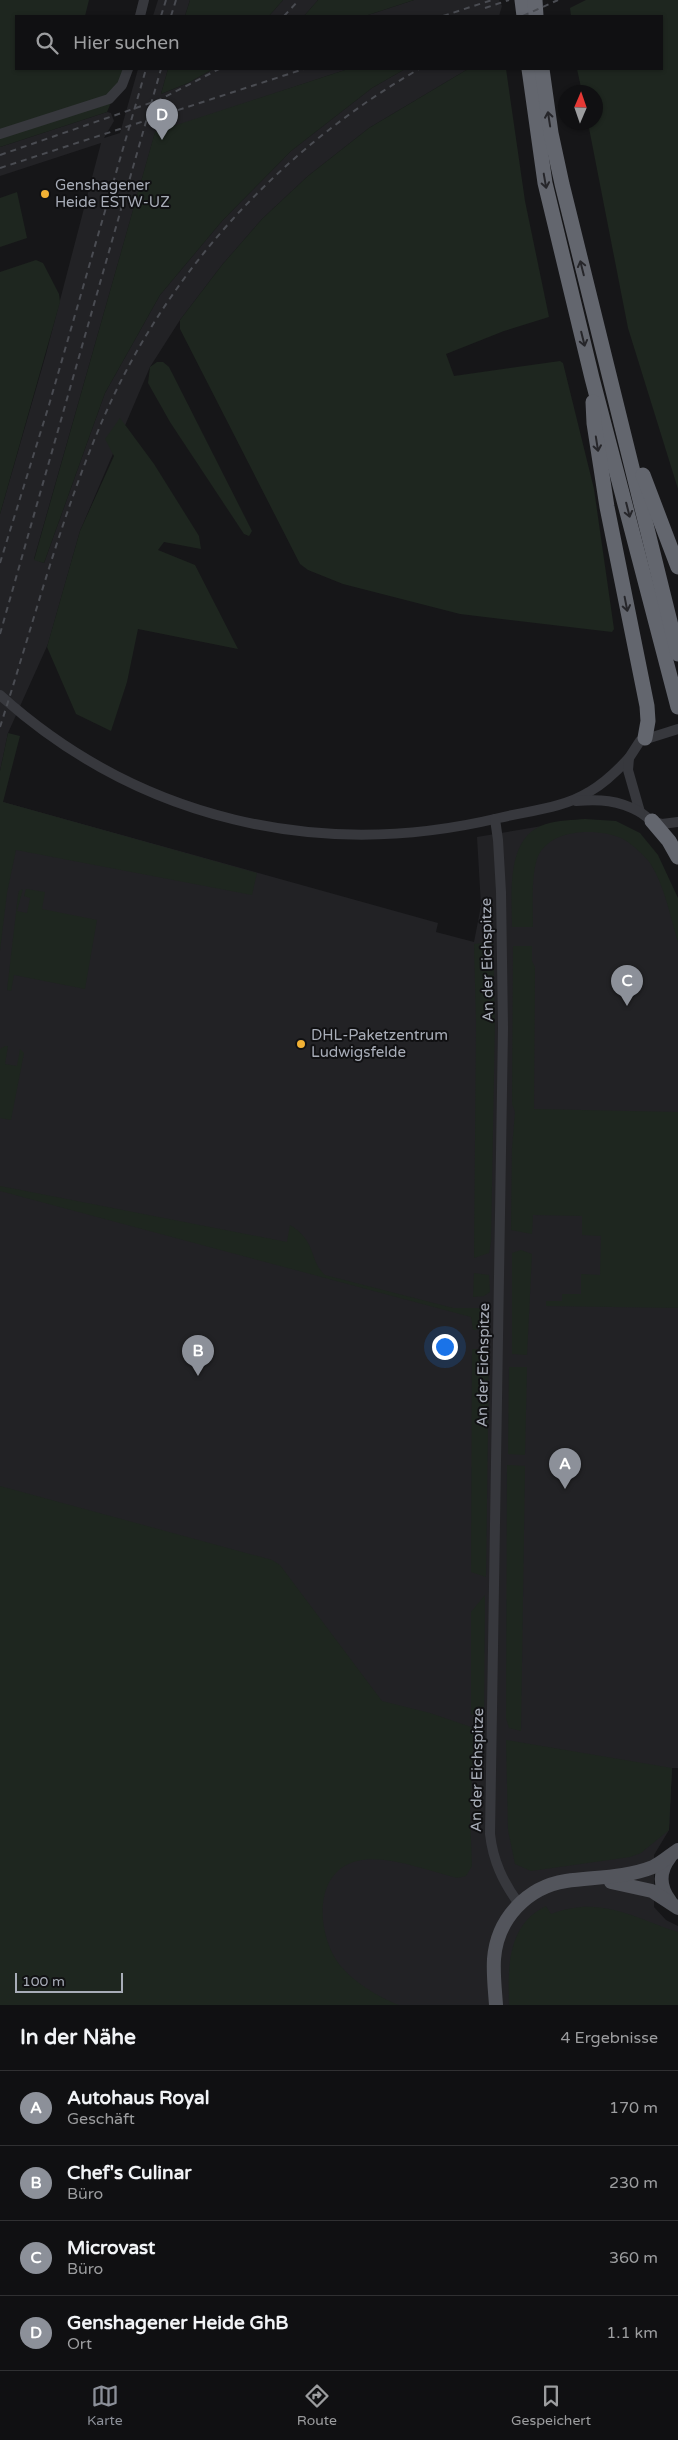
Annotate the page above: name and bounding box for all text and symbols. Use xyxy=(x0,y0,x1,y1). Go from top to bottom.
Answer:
search box xyxy=(15,15,663,70)
icon: search xyxy=(33,29,61,57)
text: Hier suchen xyxy=(73,32,180,54)
north arrow xyxy=(558,85,603,130)
pin: D xyxy=(146,99,178,140)
one-way arrow xyxy=(543,112,553,128)
one-way arrow xyxy=(541,173,551,189)
place label: Genshagener Heide ESTW-UZ xyxy=(55,176,170,211)
marker: Genshagener Heide ESTW-UZ xyxy=(39,188,51,200)
one-way arrow xyxy=(577,261,586,277)
one-way arrow xyxy=(579,331,588,347)
one-way arrow xyxy=(593,436,603,452)
one-way arrow xyxy=(624,501,633,517)
one-way arrow xyxy=(622,595,632,611)
street label: An der Eichspitze xyxy=(477,898,497,1022)
pin: C xyxy=(611,965,643,1006)
place label: DHL-Paketzentrum Ludwigsfelde xyxy=(311,1026,448,1061)
marker: DHL-Paketzentrum Ludwigsfelde xyxy=(295,1038,307,1050)
street label: An der Eichspitze xyxy=(473,1303,493,1427)
your location xyxy=(432,1334,458,1360)
pin: B xyxy=(182,1335,214,1376)
pin: A xyxy=(549,1448,581,1489)
street label: An der Eichspitze xyxy=(467,1708,487,1832)
scale bar xyxy=(15,1970,122,1993)
text: 100 m xyxy=(22,1973,65,1990)
text: In der Nähe xyxy=(20,2025,136,2050)
text: 4 Ergebnisse xyxy=(560,2028,658,2048)
text: Autohaus Royal xyxy=(67,2087,209,2109)
text: A xyxy=(30,2098,42,2118)
text: 170 m xyxy=(609,2098,658,2118)
text: Geschäft xyxy=(67,2109,135,2129)
text: Chef's Culinar xyxy=(67,2162,192,2184)
text: B xyxy=(30,2173,42,2193)
text: 230 m xyxy=(609,2173,658,2193)
text: Büro xyxy=(67,2184,103,2204)
text: Microvast xyxy=(67,2237,155,2259)
text: C xyxy=(30,2248,42,2268)
text: 360 m xyxy=(609,2248,658,2268)
text: Büro xyxy=(67,2259,103,2279)
text: Genshagener Heide GhB xyxy=(67,2312,288,2334)
text: D xyxy=(30,2323,42,2343)
text: 1.1 km xyxy=(606,2323,658,2343)
text: Ort xyxy=(67,2334,92,2354)
tab: Karte xyxy=(87,2382,123,2429)
tab: Route xyxy=(297,2382,337,2429)
tab: Gespeichert xyxy=(511,2382,591,2429)

